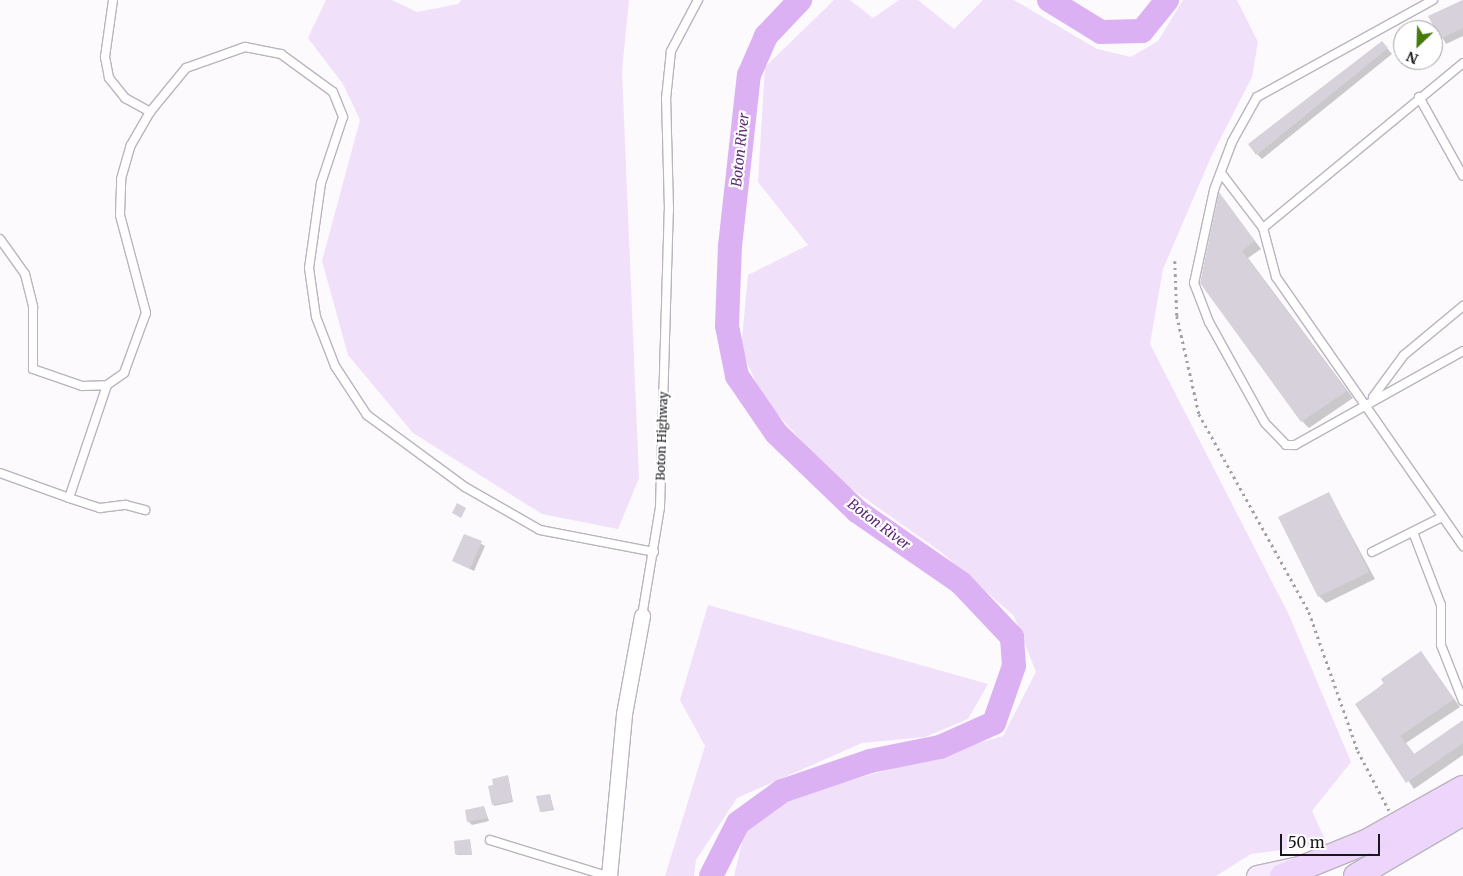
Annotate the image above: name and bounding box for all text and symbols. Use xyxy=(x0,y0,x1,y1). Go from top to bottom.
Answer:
north arrow xyxy=(1393,20,1443,70)
text: N xyxy=(1404,47,1421,68)
water label: Boton River xyxy=(728,112,752,188)
street label: Boton Highway xyxy=(653,391,671,481)
water label: Boton River xyxy=(844,495,914,553)
scale bar xyxy=(1283,824,1383,856)
text: 50 m xyxy=(1288,833,1325,852)

